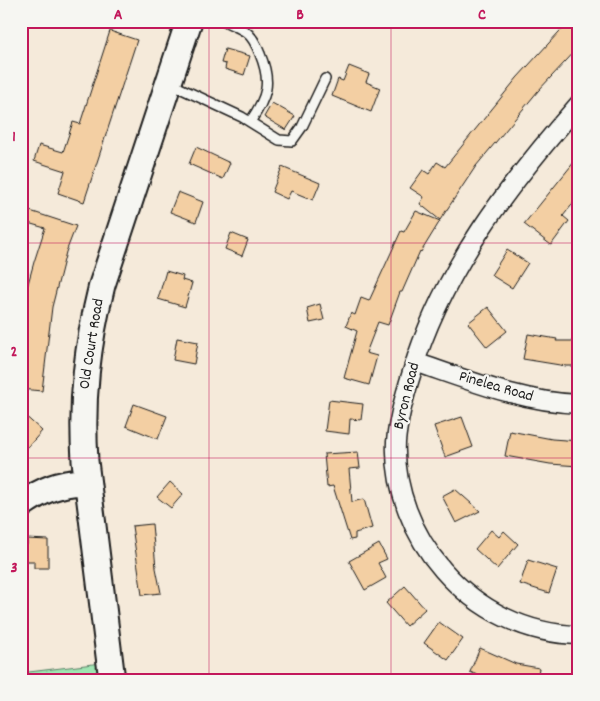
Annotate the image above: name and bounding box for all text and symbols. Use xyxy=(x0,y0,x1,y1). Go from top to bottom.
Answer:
text: A xyxy=(114,4,123,27)
text: B xyxy=(296,4,304,27)
text: C xyxy=(478,4,486,27)
text: 1 xyxy=(12,126,16,149)
street label: Old Court Road xyxy=(73,297,111,391)
text: 2 xyxy=(11,341,18,364)
street label: Byron Road xyxy=(388,360,426,432)
street label: Pinelea Road xyxy=(456,365,536,409)
text: 3 xyxy=(10,557,18,580)

